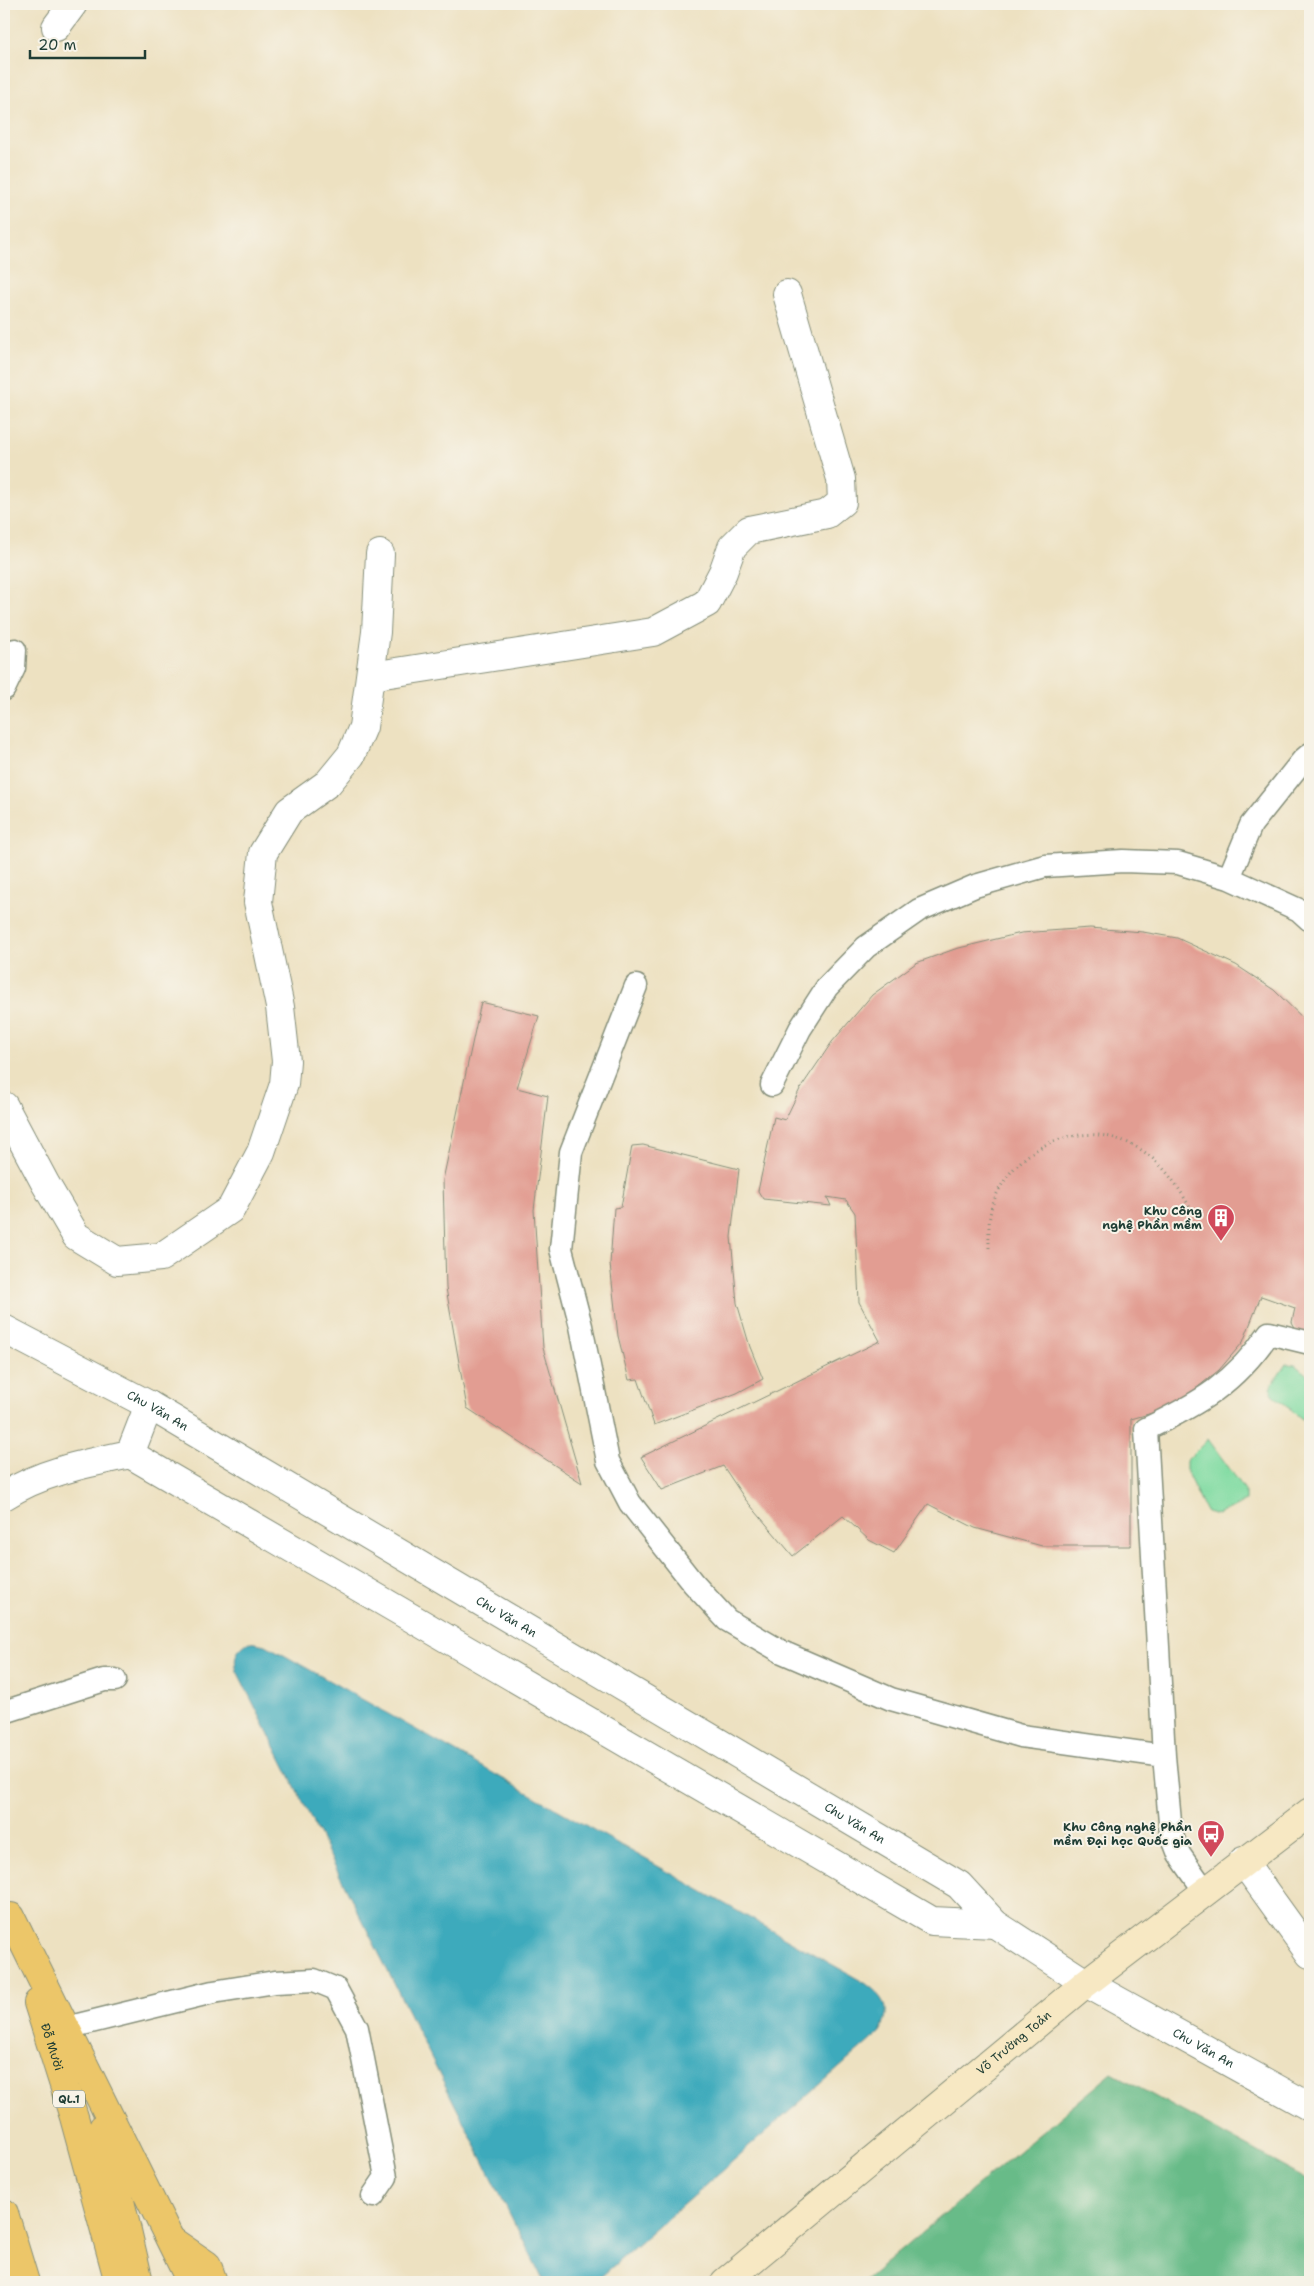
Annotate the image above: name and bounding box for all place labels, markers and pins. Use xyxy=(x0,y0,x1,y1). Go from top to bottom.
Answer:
place label: Khu Công nghệ Phần mềm xyxy=(1102,1203,1202,1233)
building icon: Khu Công nghệ Phần mềm xyxy=(1206,1203,1236,1242)
place label: Khu Công nghệ Phần mềm Đại học Quốc gia xyxy=(1053,1819,1193,1849)
bus stop icon: Khu Công nghệ Phần mềm Đại học Quốc gia xyxy=(1196,1819,1226,1858)

